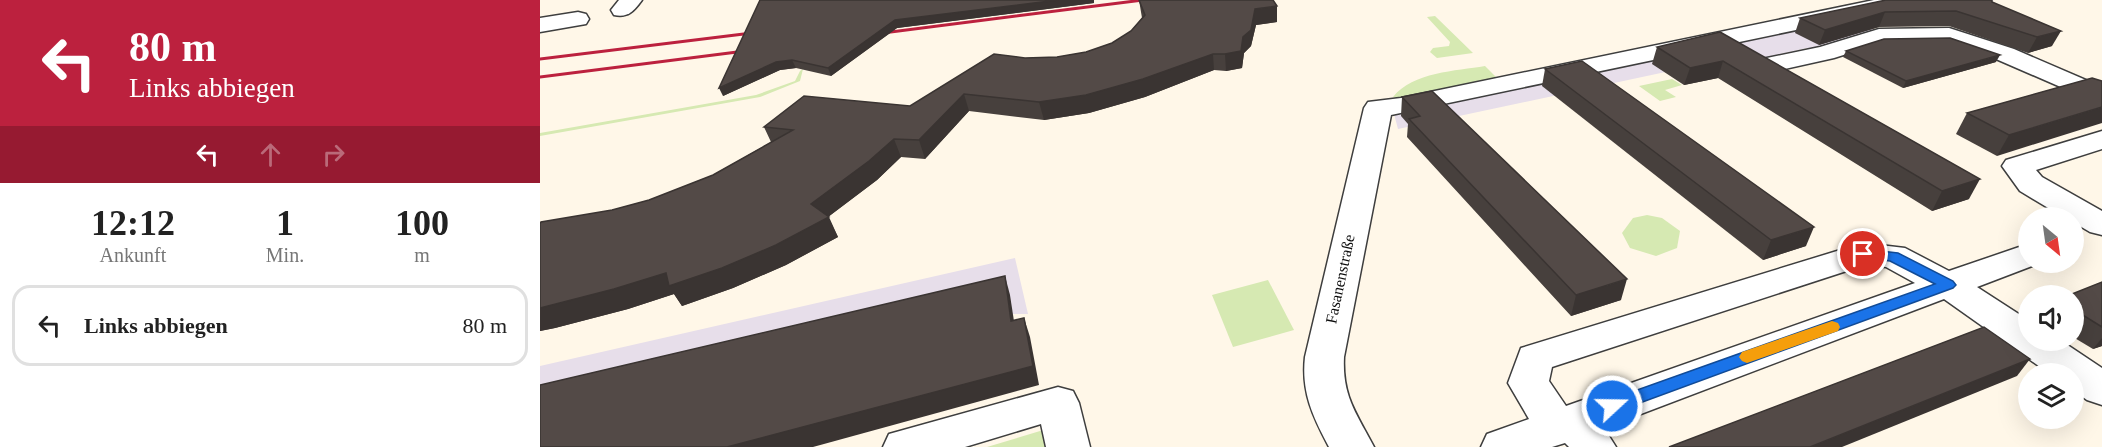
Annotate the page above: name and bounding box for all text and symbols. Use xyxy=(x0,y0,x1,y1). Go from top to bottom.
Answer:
icon: left xyxy=(30,24,108,102)
text: 80 m xyxy=(129,24,217,70)
text: Links abbiegen xyxy=(129,73,295,103)
icon: left xyxy=(191,138,224,171)
icon: ahead xyxy=(254,138,287,171)
icon: right xyxy=(317,138,350,171)
text: 12:12 xyxy=(91,203,175,243)
text: 1 xyxy=(276,203,294,243)
text: 100 xyxy=(395,203,449,243)
north arrow xyxy=(2018,207,2084,273)
map controls xyxy=(2018,207,2084,429)
pin xyxy=(1837,228,1888,279)
street label: Fasanenstraße xyxy=(1322,233,1358,325)
icon: arrive xyxy=(1846,237,1879,270)
text: Ankunft xyxy=(100,244,166,266)
text: Min. xyxy=(266,244,304,266)
text: m xyxy=(414,244,430,266)
button: sound xyxy=(2018,285,2084,351)
icon: left xyxy=(33,309,66,342)
text: Links abbiegen xyxy=(84,313,228,338)
text: 80 m xyxy=(462,313,507,338)
button: layers xyxy=(2018,363,2084,429)
position arrow xyxy=(1580,374,1644,438)

